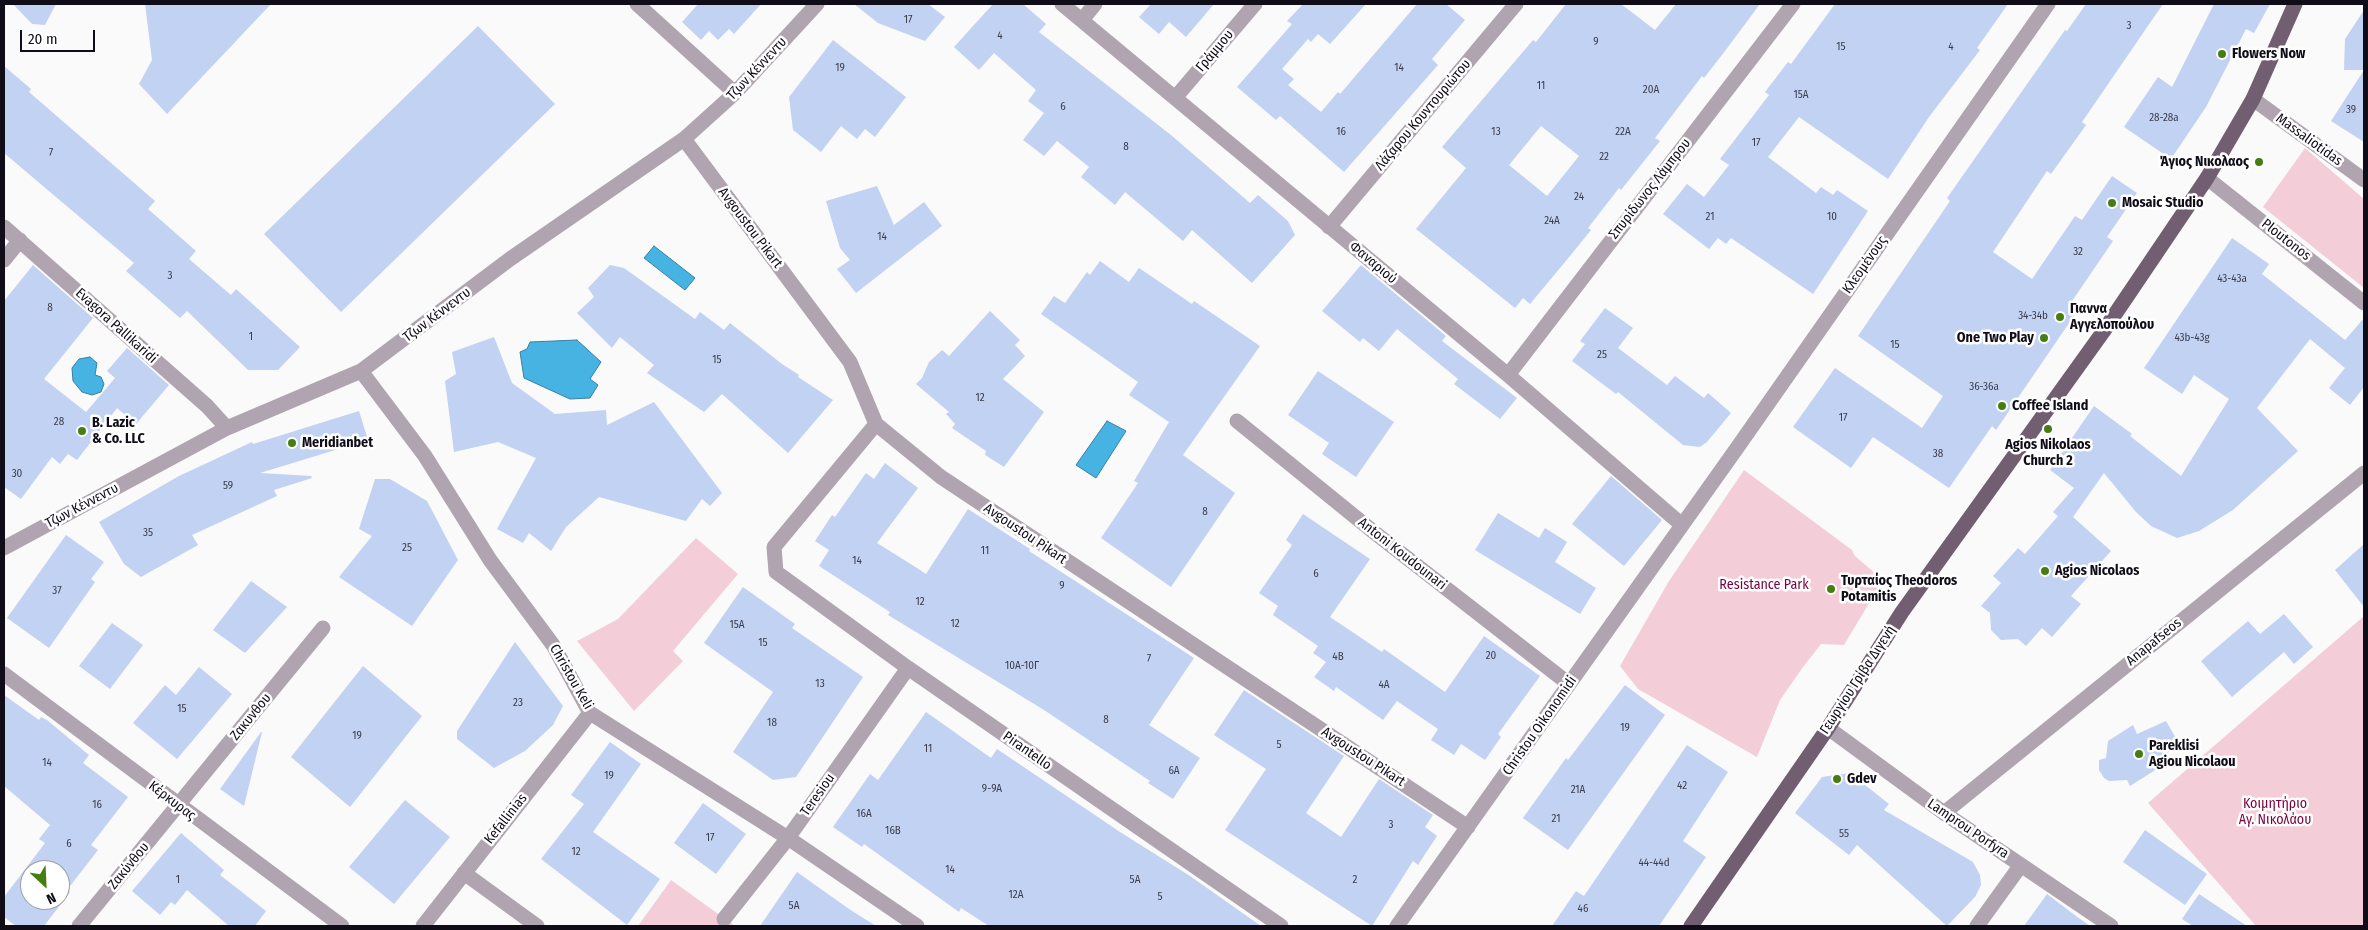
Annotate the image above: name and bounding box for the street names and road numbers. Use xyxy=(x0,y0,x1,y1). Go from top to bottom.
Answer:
street label: Γράμμου xyxy=(1193,27,1237,75)
street label: Τζων Κέννεντυ xyxy=(723,34,791,104)
street label: Λάζαρου Κουντουριώτου xyxy=(1372,56,1474,174)
street label: Massaliotidas xyxy=(2272,110,2346,170)
street label: Σπυρίδωνος Λάμπρου xyxy=(1606,135,1694,243)
street label: Avgoustou Pikart xyxy=(714,184,786,272)
street label: Ploutonos xyxy=(2258,216,2314,264)
street label: Κλεομένους xyxy=(1839,233,1891,297)
street label: Φαναριού xyxy=(1346,238,1400,288)
street label: Τζων Κέννεντυ xyxy=(400,284,474,346)
street label: Evagora Pallikaridi xyxy=(72,285,160,367)
street label: Τζων Κέννεντυ xyxy=(43,480,121,532)
street label: Avgoustou Pikart xyxy=(980,500,1070,568)
street label: Antoni Koudounari xyxy=(1355,514,1449,594)
street label: Anapafseos xyxy=(2123,615,2185,669)
street label: Γεωργίου Γρίβα Διγενή xyxy=(1817,623,1899,737)
street label: Christou Keli xyxy=(546,641,596,713)
street label: Christou Oikonomidi xyxy=(1499,673,1581,779)
street label: Ζακυνθου xyxy=(227,690,275,744)
street label: Avgoustou Pikart xyxy=(1318,724,1408,790)
street label: Pirantello xyxy=(999,728,1055,774)
street label: Teresiou xyxy=(797,770,839,820)
street label: Κέρκυρας xyxy=(145,778,199,824)
street label: Kefallinias xyxy=(481,790,531,848)
street label: Lamprou Porfyra xyxy=(1924,796,2012,862)
street label: Ζακύνθου xyxy=(105,839,153,893)

